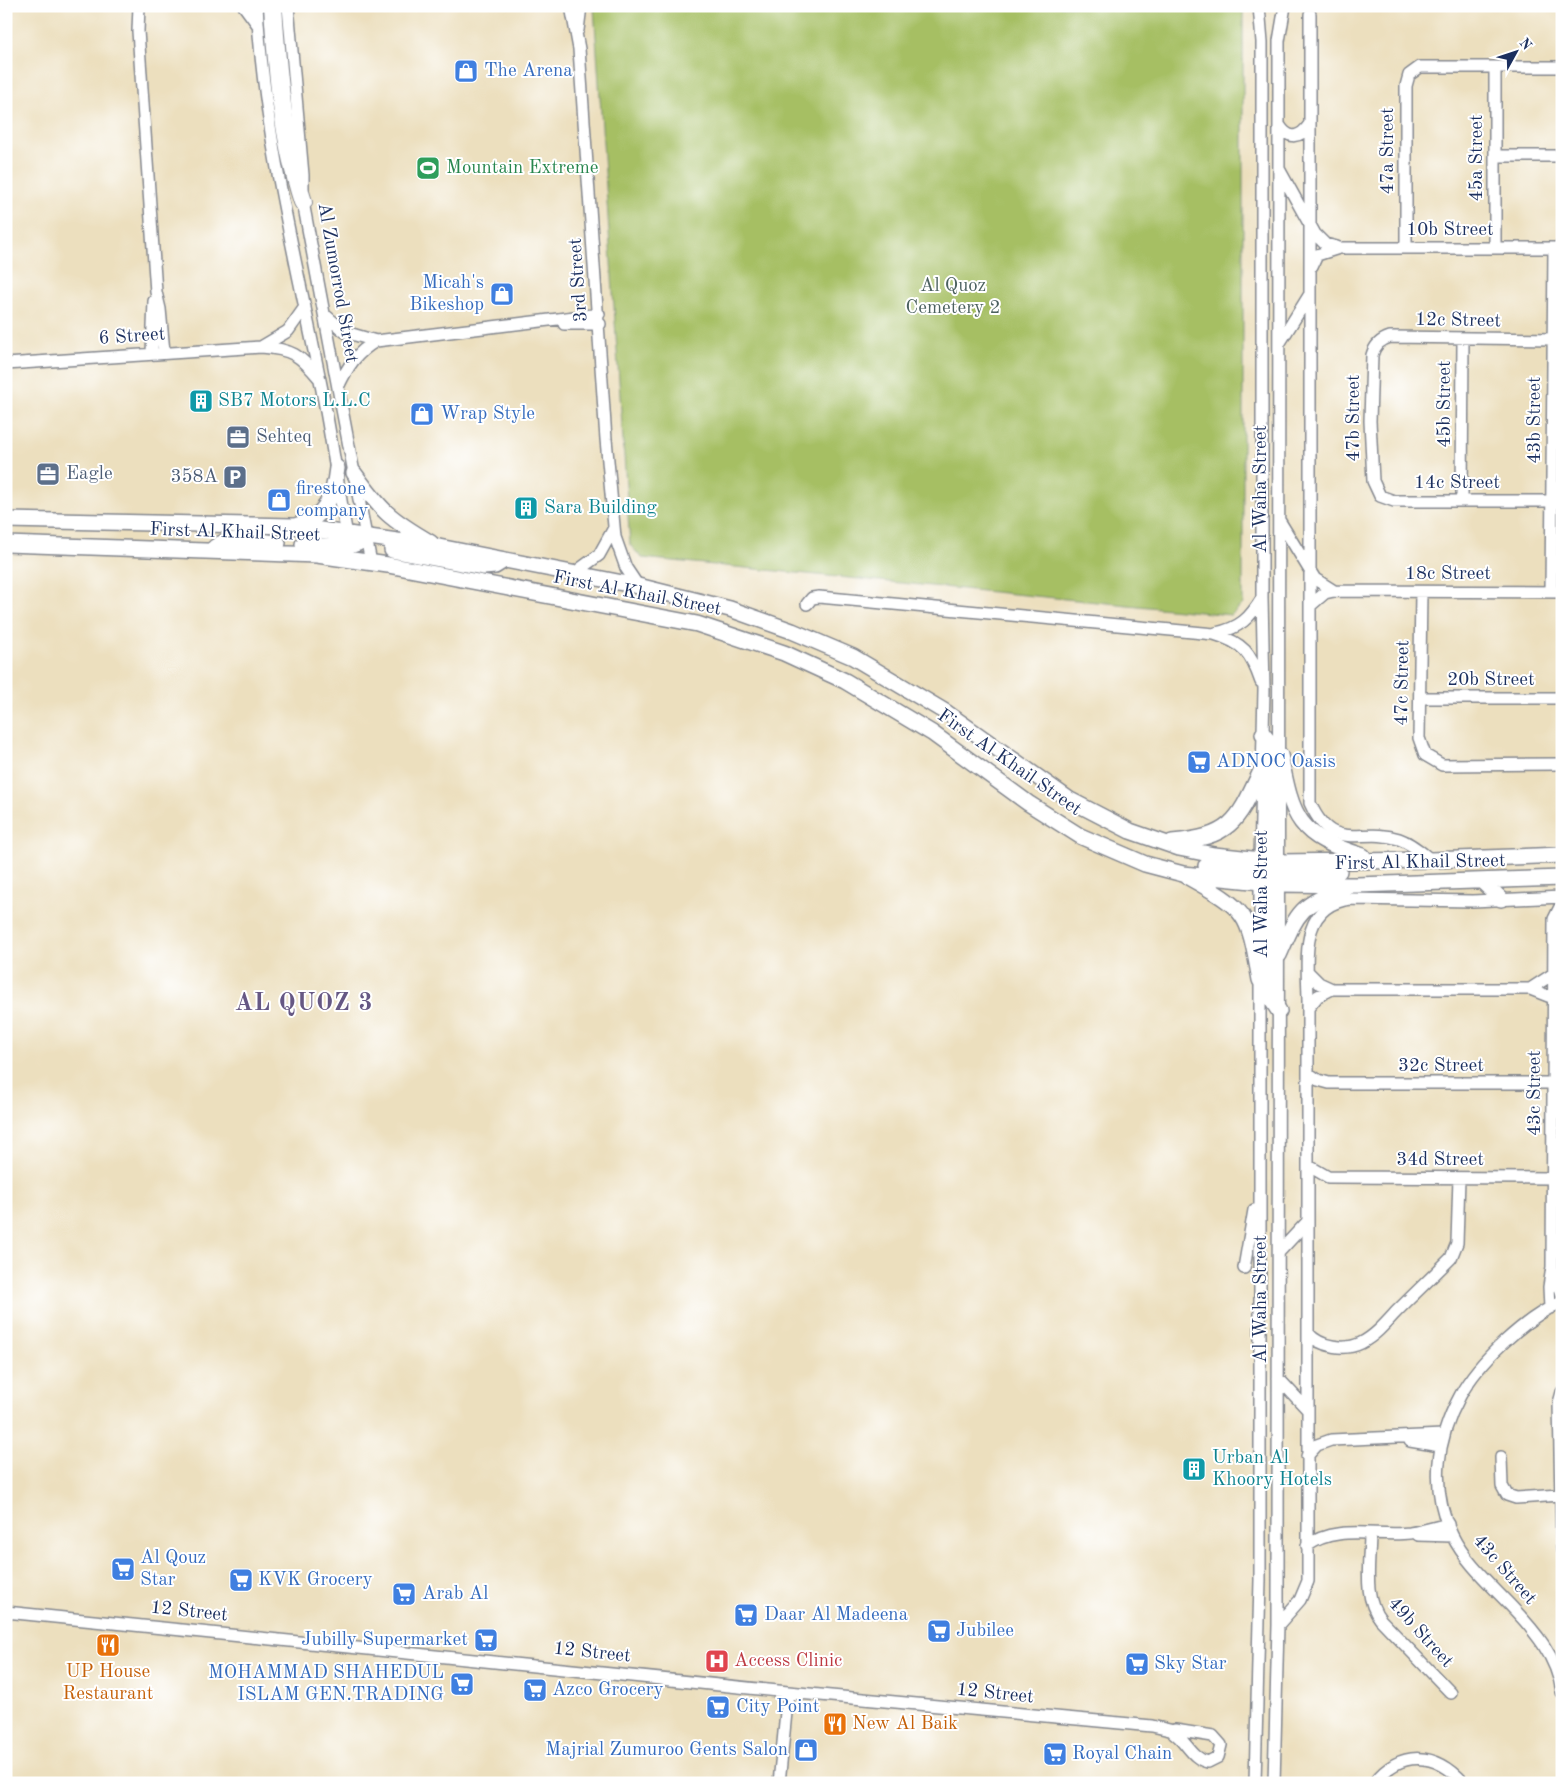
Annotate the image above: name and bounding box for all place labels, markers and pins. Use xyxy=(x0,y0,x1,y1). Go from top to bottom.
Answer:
shop icon: The Arena xyxy=(453,58,479,84)
place label: The Arena xyxy=(484,62,573,81)
sports icon: Mountain Extreme xyxy=(415,155,441,181)
place label: Mountain Extreme xyxy=(446,159,599,178)
place label: Micah's Bikeshop xyxy=(409,274,484,315)
shop icon: Micah's Bikeshop xyxy=(489,281,515,307)
building icon: SB7 Motors L.L.C xyxy=(188,388,214,414)
place label: SB7 Motors L.L.C xyxy=(218,392,371,411)
shop icon: Wrap Style xyxy=(409,401,435,427)
place label: Wrap Style xyxy=(440,405,535,424)
office icon: Sehteq xyxy=(225,424,251,450)
place label: Sehteq xyxy=(256,428,312,447)
office icon: Eagle xyxy=(35,461,61,487)
parking icon: 358A xyxy=(222,464,248,490)
place label: Eagle xyxy=(66,465,113,484)
place label: 358A xyxy=(170,468,218,487)
place label: firestone company xyxy=(296,480,368,521)
shop icon: firestone company xyxy=(266,487,292,513)
building icon: Sara Building xyxy=(513,495,539,521)
place label: Sara Building xyxy=(544,499,657,518)
supermarket icon: ADNOC Oasis xyxy=(1186,749,1212,775)
place label: ADNOC Oasis xyxy=(1216,753,1336,772)
place label: Urban Al Khoory Hotels xyxy=(1212,1449,1332,1490)
building icon: Urban Al Khoory Hotels xyxy=(1181,1456,1207,1482)
place label: Al Qouz Star xyxy=(140,1549,206,1590)
supermarket icon: Al Qouz Star xyxy=(110,1556,136,1582)
supermarket icon: KVK Grocery xyxy=(228,1567,254,1593)
place label: KVK Grocery xyxy=(258,1571,373,1590)
supermarket icon: Arab Al xyxy=(391,1581,417,1607)
place label: Arab Al xyxy=(422,1585,488,1604)
supermarket icon: Daar Al Madeena xyxy=(733,1602,759,1628)
place label: Daar Al Madeena xyxy=(764,1606,909,1625)
supermarket icon: Jubilee xyxy=(926,1618,952,1644)
place label: Jubilee xyxy=(956,1622,1014,1641)
supermarket icon: Jubilly Supermarket xyxy=(473,1627,499,1653)
place label: Jubilly Supermarket xyxy=(301,1631,468,1650)
restaurant icon: UP House Restaurant xyxy=(95,1632,121,1658)
hospital icon: Access Clinic xyxy=(704,1648,730,1674)
supermarket icon: Sky Star xyxy=(1124,1651,1150,1677)
place label: Access Clinic xyxy=(734,1652,842,1671)
place label: Sky Star xyxy=(1154,1655,1227,1674)
place label: UP House Restaurant xyxy=(63,1663,153,1704)
place label: MOHAMMAD SHAHEDUL ISLAM GEN.TRADING xyxy=(208,1664,444,1705)
supermarket icon: MOHAMMAD SHAHEDUL ISLAM GEN.TRADING xyxy=(449,1671,475,1697)
supermarket icon: Azco Grocery xyxy=(522,1677,548,1703)
place label: Azco Grocery xyxy=(552,1681,664,1700)
supermarket icon: City Point xyxy=(705,1694,731,1720)
place label: City Point xyxy=(736,1698,819,1717)
restaurant icon: New Al Baik xyxy=(822,1711,848,1737)
place label: New Al Baik xyxy=(852,1715,958,1734)
shop icon: Majrial Zumuroo Gents Salon xyxy=(793,1737,819,1763)
place label: Majrial Zumuroo Gents Salon xyxy=(545,1741,788,1760)
supermarket icon: Royal Chain xyxy=(1042,1741,1068,1767)
place label: Royal Chain xyxy=(1072,1745,1172,1764)

